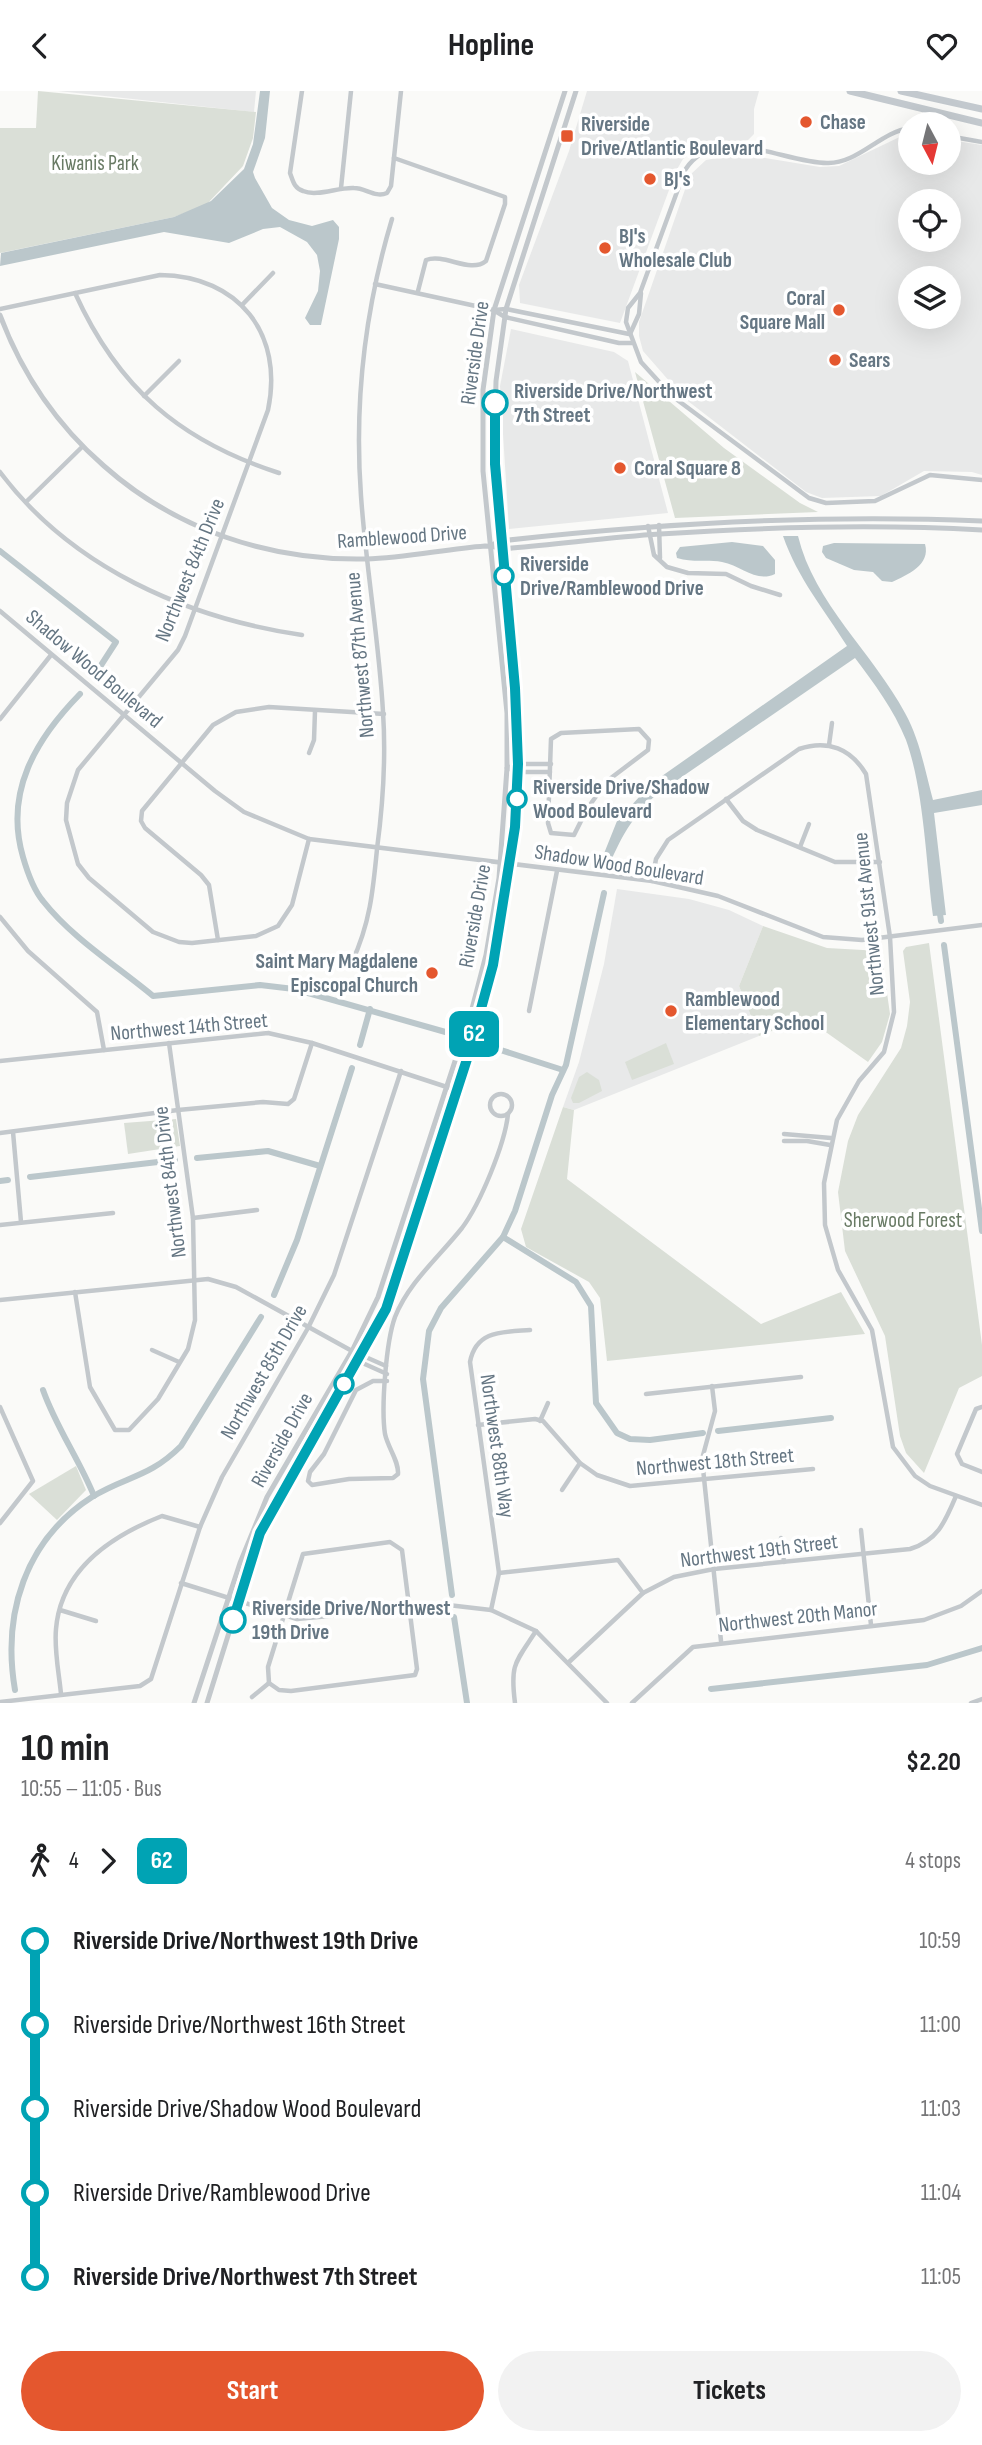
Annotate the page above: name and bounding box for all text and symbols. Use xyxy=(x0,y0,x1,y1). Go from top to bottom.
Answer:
text: Hopline xyxy=(448,26,534,65)
icon: back xyxy=(21,27,59,65)
icon: heart xyxy=(923,27,961,65)
place label: Chase xyxy=(820,110,866,135)
place label: Riverside Drive/Atlantic Boulevard xyxy=(581,112,763,161)
north arrow xyxy=(898,112,961,175)
map controls xyxy=(898,112,961,329)
marker: Chase xyxy=(798,114,814,130)
marker: Riverside Drive/Atlantic Boulevard xyxy=(559,128,575,144)
park label: Kiwanis Park xyxy=(51,151,139,176)
place label: BJ's xyxy=(664,167,691,192)
marker: BJ's xyxy=(642,171,658,187)
button: locate xyxy=(898,189,961,252)
place label: BJ's Wholesale Club xyxy=(619,224,732,273)
marker: BJ's Wholesale Club xyxy=(597,240,613,256)
button: layers xyxy=(898,266,961,329)
place label: Coral Square Mall xyxy=(740,286,825,335)
street label: Riverside Drive xyxy=(455,300,495,406)
marker: Coral Square Mall xyxy=(831,302,847,318)
place label: Sears xyxy=(849,348,890,373)
marker: Sears xyxy=(827,352,843,368)
place label: Riverside Drive/Northwest 7th Street xyxy=(514,379,712,428)
marker: Riverside Drive/Northwest 7th Street xyxy=(482,390,508,416)
place label: Coral Square 8 xyxy=(634,456,741,481)
marker: Coral Square 8 xyxy=(612,460,628,476)
street label: Northwest 84th Drive xyxy=(150,495,230,645)
street label: Ramblewood Drive xyxy=(336,520,468,554)
place label: Riverside Drive/Ramblewood Drive xyxy=(520,552,704,601)
marker: Riverside Drive/Ramblewood Drive xyxy=(494,566,514,586)
street label: Northwest 87th Avenue xyxy=(340,571,380,739)
street label: Shadow Wood Boulevard xyxy=(21,605,167,733)
place label: Riverside Drive/Shadow Wood Boulevard xyxy=(533,775,710,824)
marker: Riverside Drive/Shadow Wood Boulevard xyxy=(507,789,527,809)
street label: Northwest 91st Avenue xyxy=(848,831,890,997)
street label: Shadow Wood Boulevard xyxy=(533,839,705,891)
street label: Riverside Drive xyxy=(454,862,496,970)
place label: Saint Mary Magdalene Episcopal Church xyxy=(256,949,418,998)
marker: Saint Mary Magdalene Episcopal Church xyxy=(424,965,440,981)
place label: Ramblewood Elementary School xyxy=(685,987,824,1036)
marker: Ramblewood Elementary School xyxy=(663,1003,679,1019)
street label: Northwest 14th Street xyxy=(109,1008,269,1046)
line badge: 62 xyxy=(442,1011,505,1057)
text: 62 xyxy=(463,1019,485,1048)
street label: Northwest 84th Drive xyxy=(148,1105,192,1259)
park label: Sherwood Forest xyxy=(844,1208,962,1233)
street label: Northwest 85th Drive xyxy=(215,1300,313,1444)
street label: Northwest 88th Way xyxy=(475,1373,519,1519)
unlabelled marker xyxy=(334,1374,354,1394)
street label: Riverside Drive xyxy=(246,1388,318,1492)
street label: Northwest 18th Street xyxy=(635,1443,795,1481)
street label: Northwest 19th Street xyxy=(679,1529,839,1573)
place label: Riverside Drive/Northwest 19th Drive xyxy=(252,1596,450,1645)
street label: Northwest 20th Manor xyxy=(717,1596,879,1638)
marker: Riverside Drive/Northwest 19th Drive xyxy=(220,1607,246,1633)
text: 10 min xyxy=(21,1726,110,1771)
text: $2.20 xyxy=(906,1747,961,1778)
text: 10:55 – 11:05 · Bus xyxy=(21,1775,162,1803)
icon: walk xyxy=(21,1842,59,1880)
icon: forward xyxy=(89,1842,127,1880)
text: 62 xyxy=(151,1846,173,1875)
text: 4 xyxy=(69,1847,79,1875)
text: 4 stops xyxy=(905,1847,961,1875)
text: Riverside Drive/Northwest 19th Drive xyxy=(73,1926,418,1957)
text: 10:59 xyxy=(919,1927,961,1955)
text: Riverside Drive/Northwest 16th Street xyxy=(73,2010,406,2041)
text: 11:00 xyxy=(920,2011,961,2039)
text: Riverside Drive/Shadow Wood Boulevard xyxy=(73,2094,421,2125)
text: 11:03 xyxy=(921,2095,961,2123)
text: Riverside Drive/Ramblewood Drive xyxy=(73,2178,371,2209)
text: 11:04 xyxy=(921,2179,961,2207)
text: Riverside Drive/Northwest 7th Street xyxy=(73,2262,417,2293)
text: 11:05 xyxy=(921,2263,961,2291)
button: Start xyxy=(21,2351,484,2431)
button: Tickets xyxy=(498,2351,961,2431)

